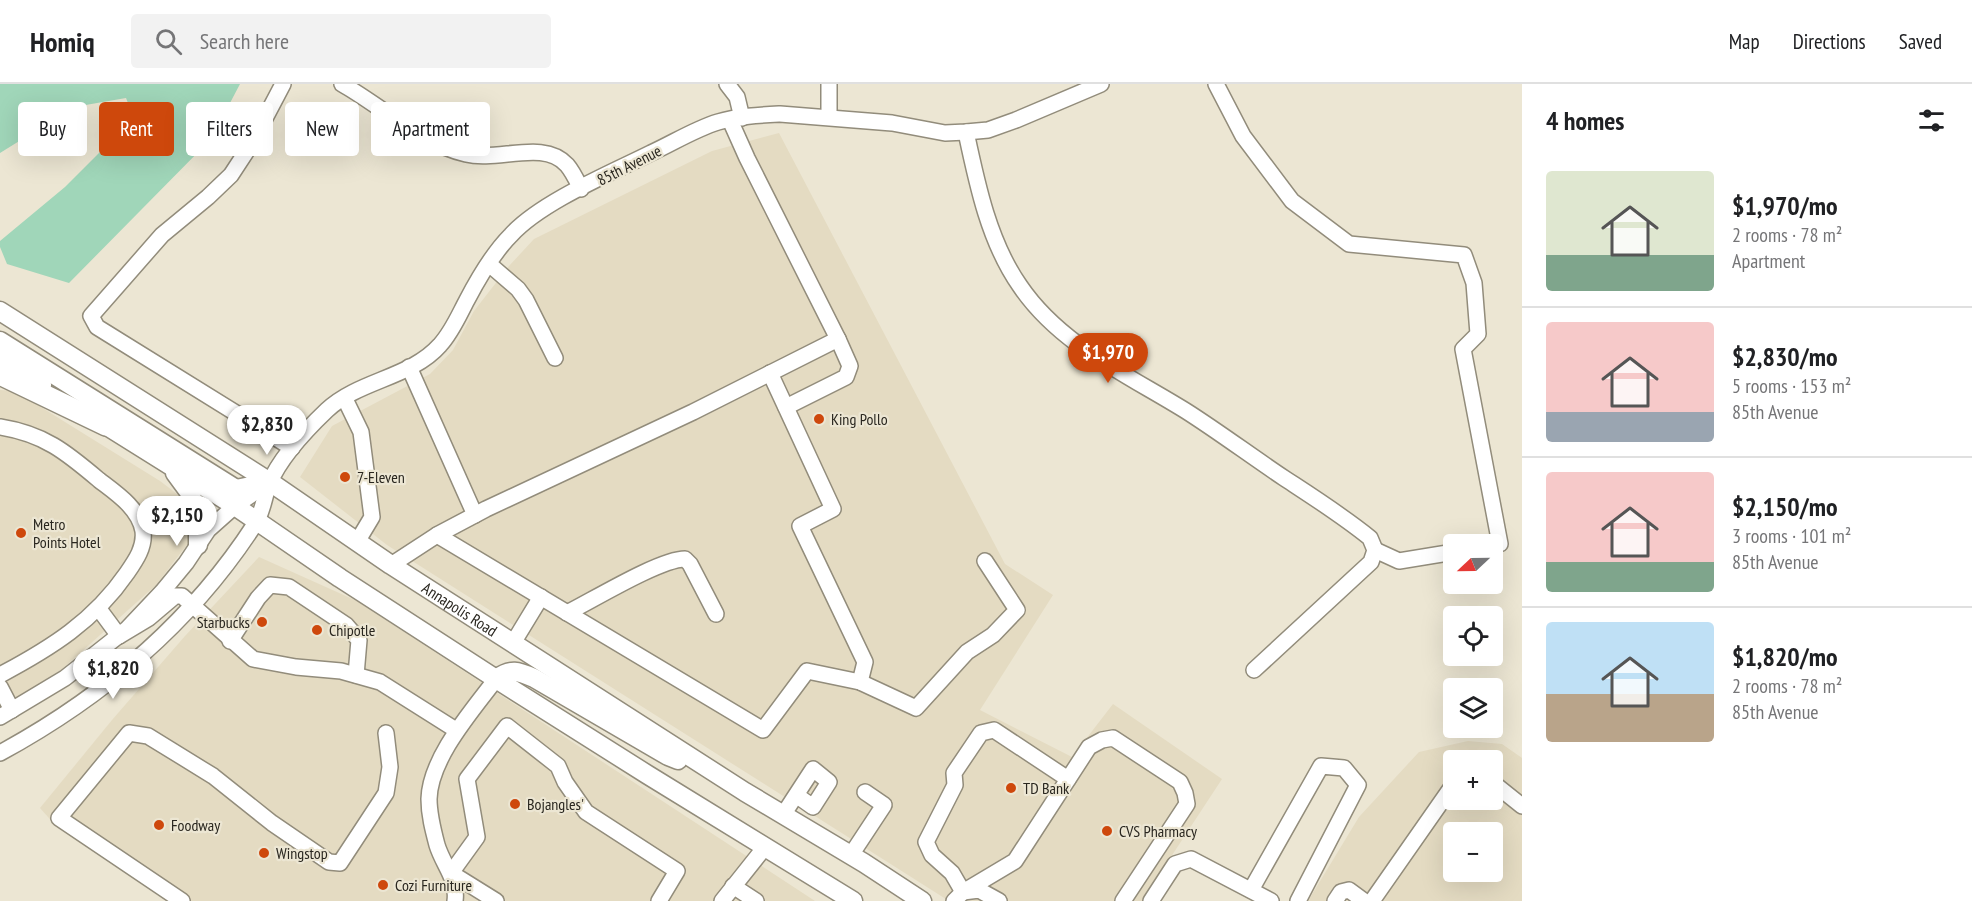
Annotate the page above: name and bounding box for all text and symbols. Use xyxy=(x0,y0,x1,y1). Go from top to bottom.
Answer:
search box xyxy=(131,14,551,68)
text: Homiq xyxy=(30,23,95,60)
icon: search xyxy=(152,25,185,58)
text: Search here xyxy=(200,27,289,55)
text: Map xyxy=(1729,28,1760,55)
text: Directions xyxy=(1793,28,1866,55)
text: Saved xyxy=(1899,28,1942,55)
chip: Buy xyxy=(18,102,87,156)
chip: Rent xyxy=(99,102,174,156)
chip: Filters xyxy=(186,102,273,156)
chip: New xyxy=(285,102,359,156)
chip: Apartment xyxy=(371,102,490,156)
text: 4 homes xyxy=(1546,104,1624,137)
icon: filters xyxy=(1915,104,1948,137)
street label: 85th Avenue xyxy=(594,140,664,190)
text: $1,970/mo xyxy=(1732,189,1838,222)
icon: home xyxy=(1594,195,1666,267)
text: 2 rooms · 78 m² xyxy=(1732,222,1842,248)
text: Apartment xyxy=(1732,248,1805,274)
pin: $1,970 xyxy=(1059,333,1157,384)
text: $1,970 xyxy=(1082,339,1134,365)
text: $2,830/mo xyxy=(1732,340,1838,373)
icon: home xyxy=(1594,346,1666,418)
text: 5 rooms · 153 m² xyxy=(1732,373,1851,399)
text: 85th Avenue xyxy=(1732,399,1819,425)
pin: $2,830 xyxy=(218,405,316,456)
place label: King Pollo xyxy=(831,409,888,429)
text: $2,830 xyxy=(241,411,293,437)
marker: King Pollo xyxy=(812,412,826,426)
place label: 7-Eleven xyxy=(357,467,405,487)
marker: 7-Eleven xyxy=(338,470,352,484)
text: $2,150/mo xyxy=(1732,490,1838,523)
pin: $2,150 xyxy=(128,496,226,547)
icon: home xyxy=(1594,496,1666,568)
text: $2,150 xyxy=(151,502,203,528)
place label: Metro Points Hotel xyxy=(33,514,101,552)
text: 3 rooms · 101 m² xyxy=(1732,523,1851,549)
marker: Metro Points Hotel xyxy=(14,526,28,540)
north arrow xyxy=(1443,534,1503,594)
map controls xyxy=(1443,534,1503,882)
text: 85th Avenue xyxy=(1732,549,1819,575)
street label: Annapolis Road xyxy=(418,578,501,641)
button: locate xyxy=(1443,606,1503,666)
place label: Starbucks xyxy=(197,612,250,632)
marker: Starbucks xyxy=(255,615,269,629)
place label: Chipotle xyxy=(329,620,375,640)
marker: Chipotle xyxy=(310,623,324,637)
text: $1,820/mo xyxy=(1732,640,1838,673)
icon: home xyxy=(1594,646,1666,718)
pin: $1,820 xyxy=(64,649,162,700)
text: $1,820 xyxy=(87,655,139,681)
text: 2 rooms · 78 m² xyxy=(1732,673,1842,699)
button: layers xyxy=(1443,678,1503,738)
text: 85th Avenue xyxy=(1732,699,1819,725)
button: + xyxy=(1443,750,1503,810)
place label: TD Bank xyxy=(1023,778,1070,798)
marker: TD Bank xyxy=(1004,781,1018,795)
place label: Bojangles' xyxy=(527,794,584,814)
marker: Bojangles' xyxy=(508,797,522,811)
place label: Foodway xyxy=(171,815,220,835)
marker: Foodway xyxy=(152,818,166,832)
place label: CVS Pharmacy xyxy=(1119,821,1197,841)
button: − xyxy=(1443,822,1503,882)
marker: CVS Pharmacy xyxy=(1100,824,1114,838)
place label: Wingstop xyxy=(276,843,328,863)
marker: Wingstop xyxy=(257,846,271,860)
place label: Cozi Furniture xyxy=(395,875,472,895)
marker: Cozi Furniture xyxy=(376,878,390,892)

